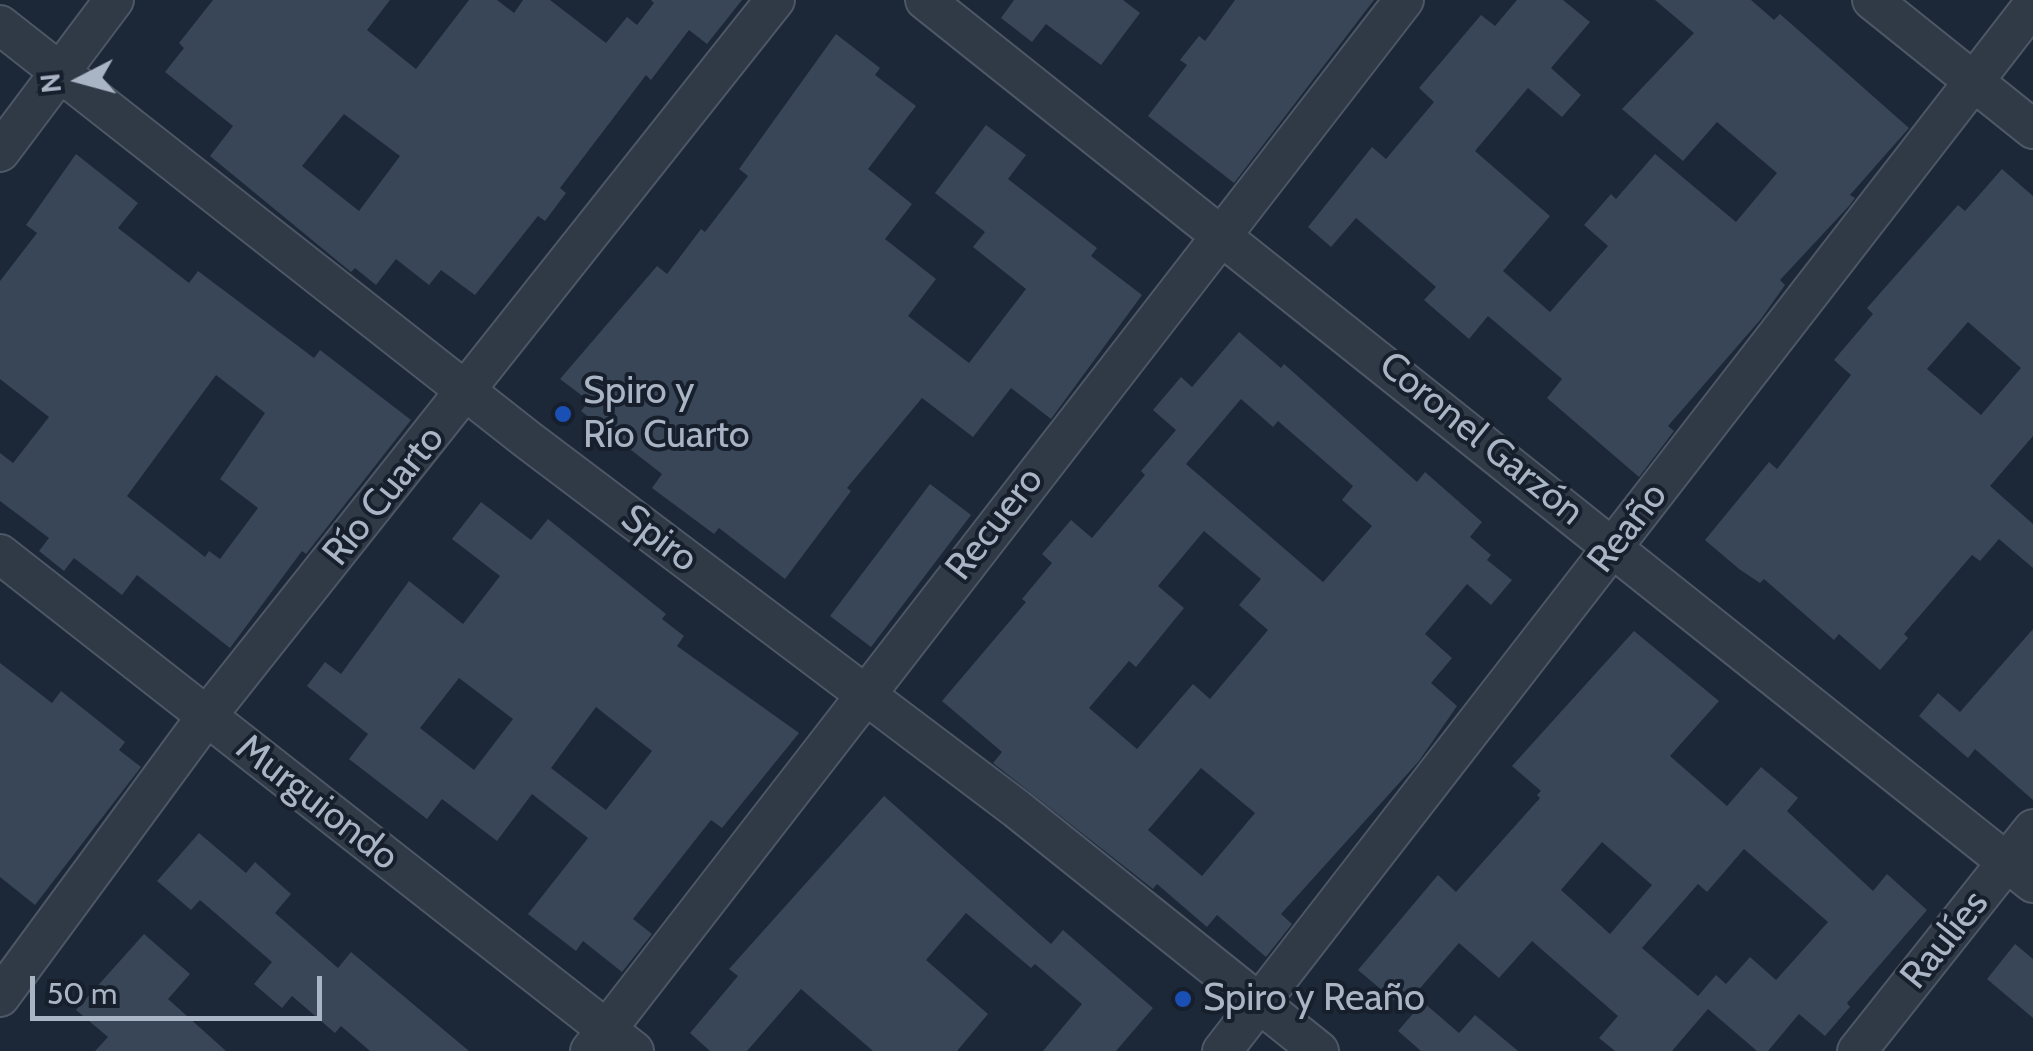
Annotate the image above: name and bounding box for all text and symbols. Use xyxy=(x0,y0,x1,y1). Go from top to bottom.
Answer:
north arrow xyxy=(30,30,130,130)
text: N xyxy=(32,72,68,95)
street label: Coronel Garzón xyxy=(1370,343,1592,535)
place label: Spiro y Río Cuarto xyxy=(583,369,750,458)
marker: Spiro y Río Cuarto xyxy=(552,403,574,425)
street label: Río Cuarto xyxy=(314,417,454,575)
street label: Recuero xyxy=(937,458,1053,590)
street label: Reaño xyxy=(1579,474,1677,582)
street label: Spiro xyxy=(612,496,706,582)
street label: Murguiondo xyxy=(227,726,407,880)
street label: Raulíes xyxy=(1892,882,1998,998)
scale bar xyxy=(35,956,328,1018)
text: 50 m xyxy=(47,975,117,1012)
place label: Spiro y Reaño xyxy=(1203,976,1425,1022)
marker: Spiro y Reaño xyxy=(1172,988,1194,1010)

